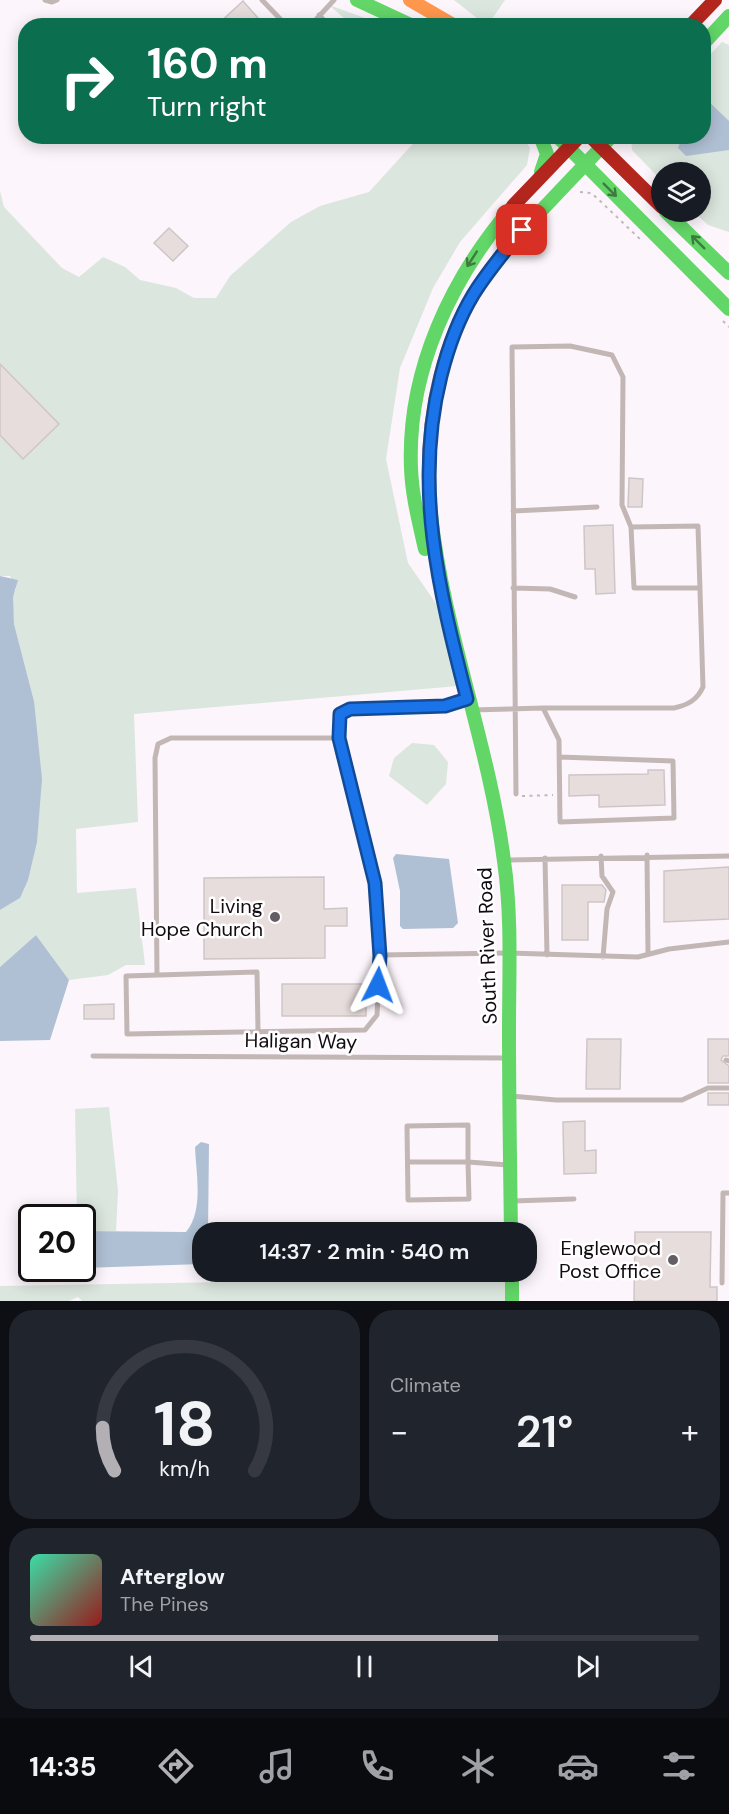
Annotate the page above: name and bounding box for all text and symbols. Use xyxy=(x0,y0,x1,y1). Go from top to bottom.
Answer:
text: 160 m xyxy=(147,36,268,91)
icon: right xyxy=(48,42,126,120)
text: Turn right xyxy=(147,89,267,124)
map controls xyxy=(651,162,711,222)
button: layers xyxy=(651,162,711,222)
one-way arrow xyxy=(603,182,617,197)
pin xyxy=(496,204,547,255)
icon: arrive xyxy=(505,213,538,246)
one-way arrow xyxy=(690,235,705,250)
one-way arrow xyxy=(466,251,479,268)
street label: South River Road xyxy=(471,867,503,1025)
place label: Living Hope Church xyxy=(141,893,263,942)
marker: Living Hope Church xyxy=(268,910,282,924)
position arrow xyxy=(346,953,410,1017)
street label: Haligan Way xyxy=(244,1027,358,1055)
speed limit sign: 20 xyxy=(18,1204,96,1282)
place label: Englewood Post Office xyxy=(559,1235,661,1284)
text: 14:37 · 2 min · 540 m xyxy=(260,1237,469,1266)
marker: Englewood Post Office xyxy=(666,1253,680,1267)
text: Climate xyxy=(390,1372,461,1398)
text: 18 xyxy=(153,1383,216,1464)
text: 21° xyxy=(516,1402,573,1461)
text: − xyxy=(390,1410,408,1453)
text: + xyxy=(681,1410,699,1453)
text: km/h xyxy=(159,1456,210,1484)
text: Afterglow xyxy=(120,1562,225,1591)
text: The Pines xyxy=(120,1591,209,1617)
icon: previous xyxy=(125,1650,158,1683)
icon: pause xyxy=(348,1650,381,1683)
icon: next xyxy=(571,1650,604,1683)
icon: directions xyxy=(155,1745,197,1787)
icon: music xyxy=(256,1745,298,1787)
icon: phone xyxy=(356,1745,398,1787)
icon: climate xyxy=(457,1745,499,1787)
icon: car xyxy=(557,1745,599,1787)
icon: filters xyxy=(658,1745,700,1787)
text: 14:35 xyxy=(29,1749,97,1784)

